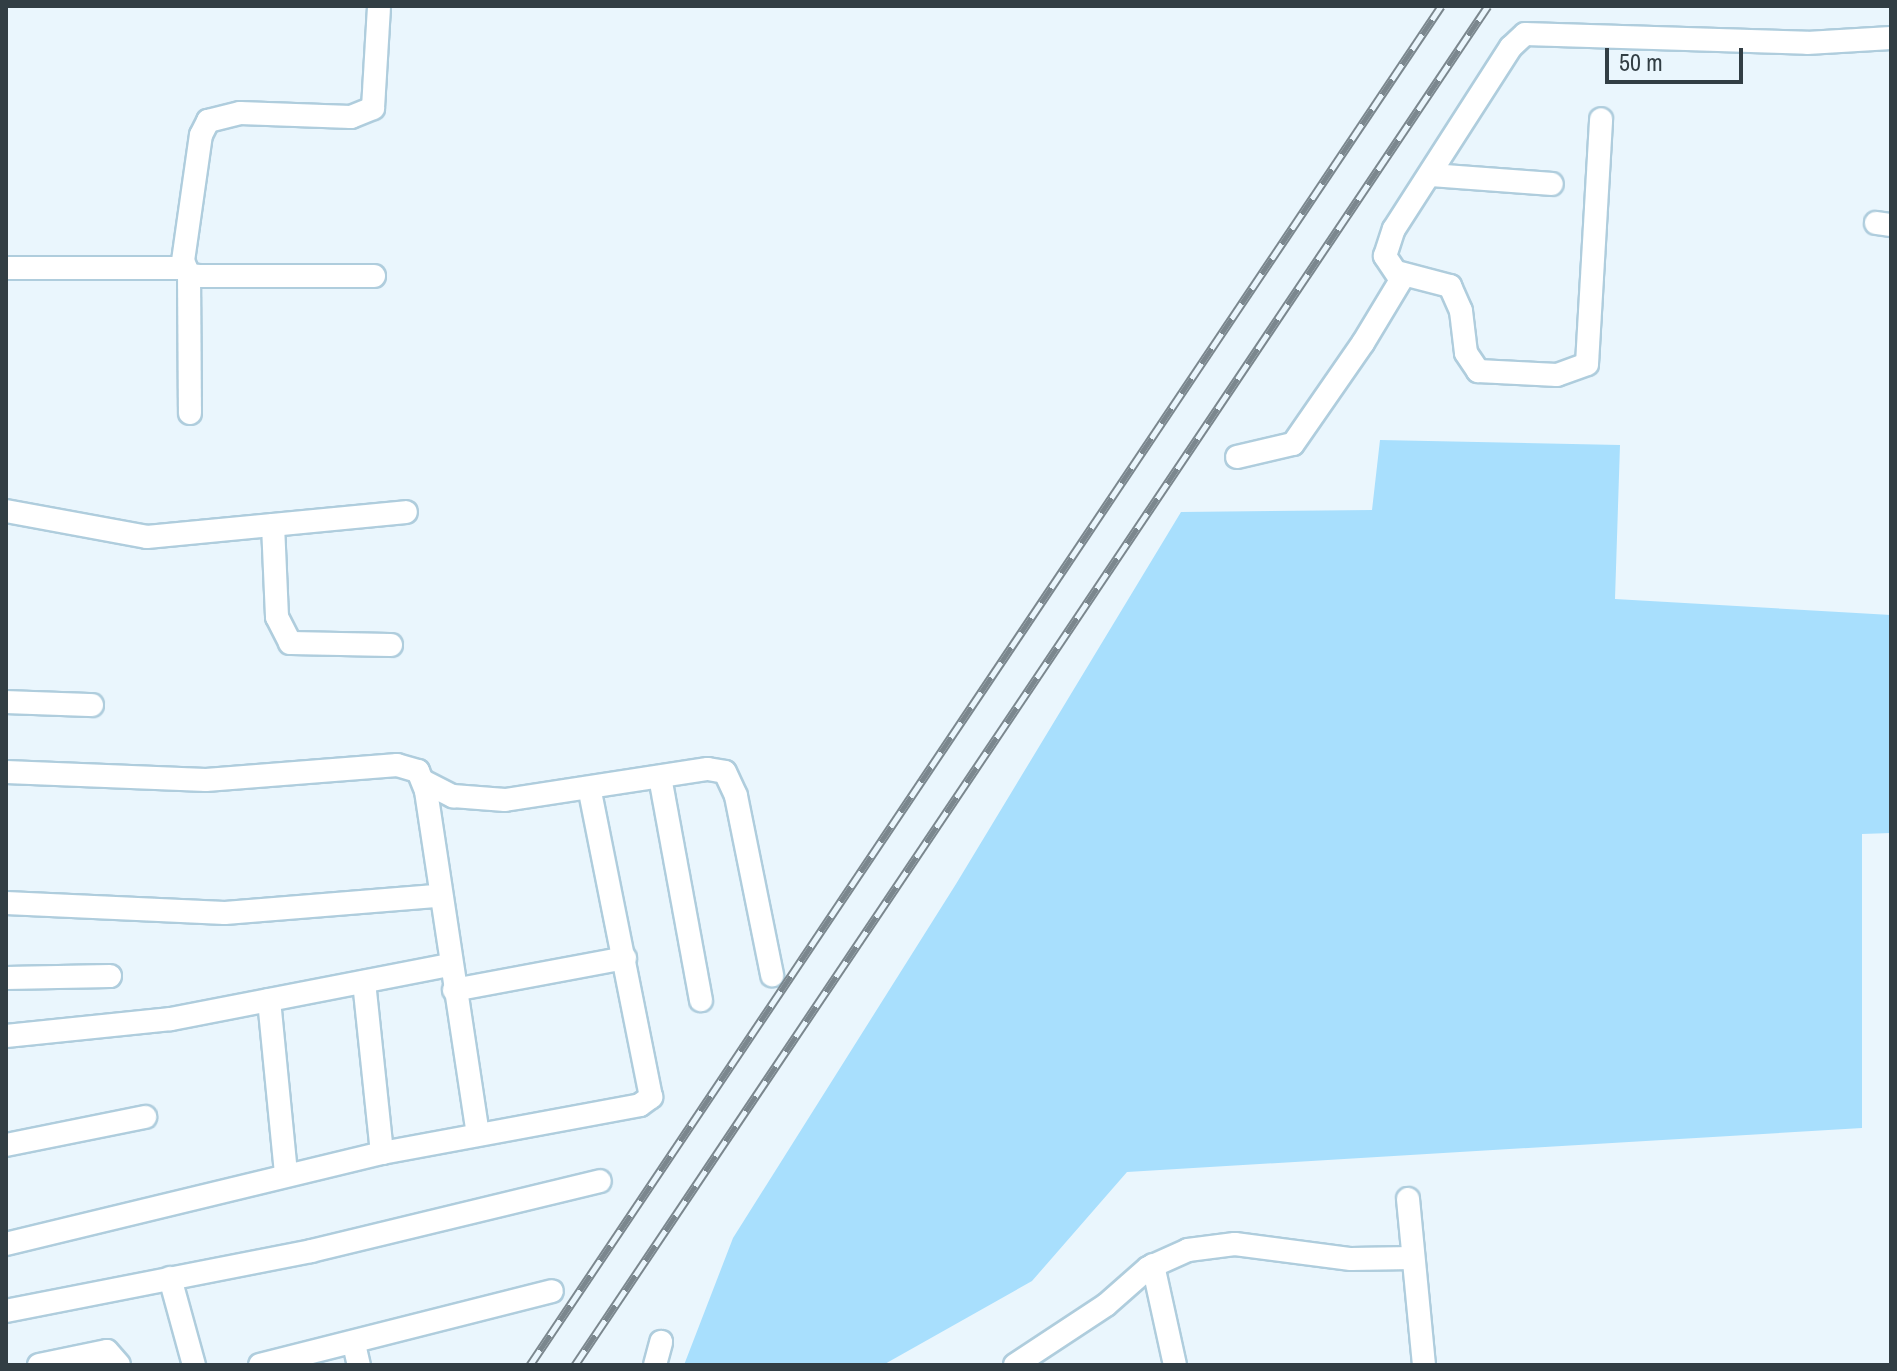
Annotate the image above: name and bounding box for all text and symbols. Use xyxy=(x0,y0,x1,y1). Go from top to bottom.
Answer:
scale bar xyxy=(1609,32,1747,82)
text: 50 m xyxy=(1619,46,1663,78)

